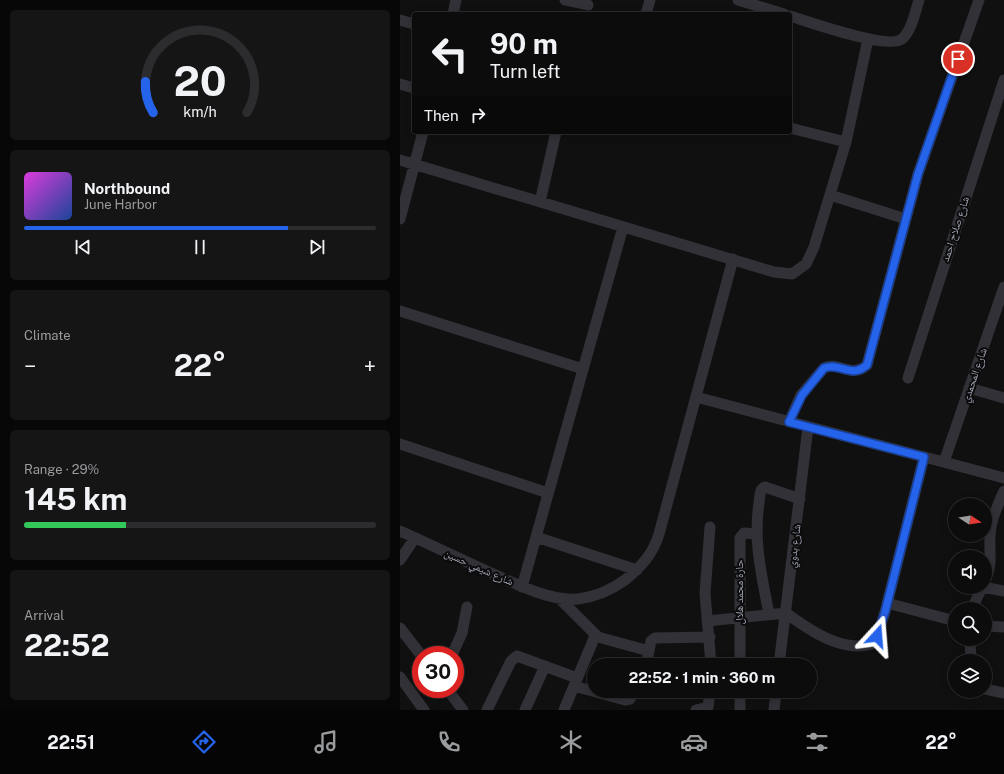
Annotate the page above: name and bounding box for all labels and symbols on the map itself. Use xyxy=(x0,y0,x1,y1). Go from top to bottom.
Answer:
pin xyxy=(941,42,975,76)
street label: شارع صلاح احمد xyxy=(939,195,972,263)
street label: شارع المحمدي xyxy=(959,346,992,405)
north arrow xyxy=(948,498,992,542)
street label: شارع بدوي xyxy=(785,524,805,569)
street label: شارع شيمي حسين xyxy=(442,546,515,590)
street label: حارة محمد هلال xyxy=(733,560,746,624)
position arrow xyxy=(856,615,898,657)
speed limit sign: 30 xyxy=(412,646,464,698)

